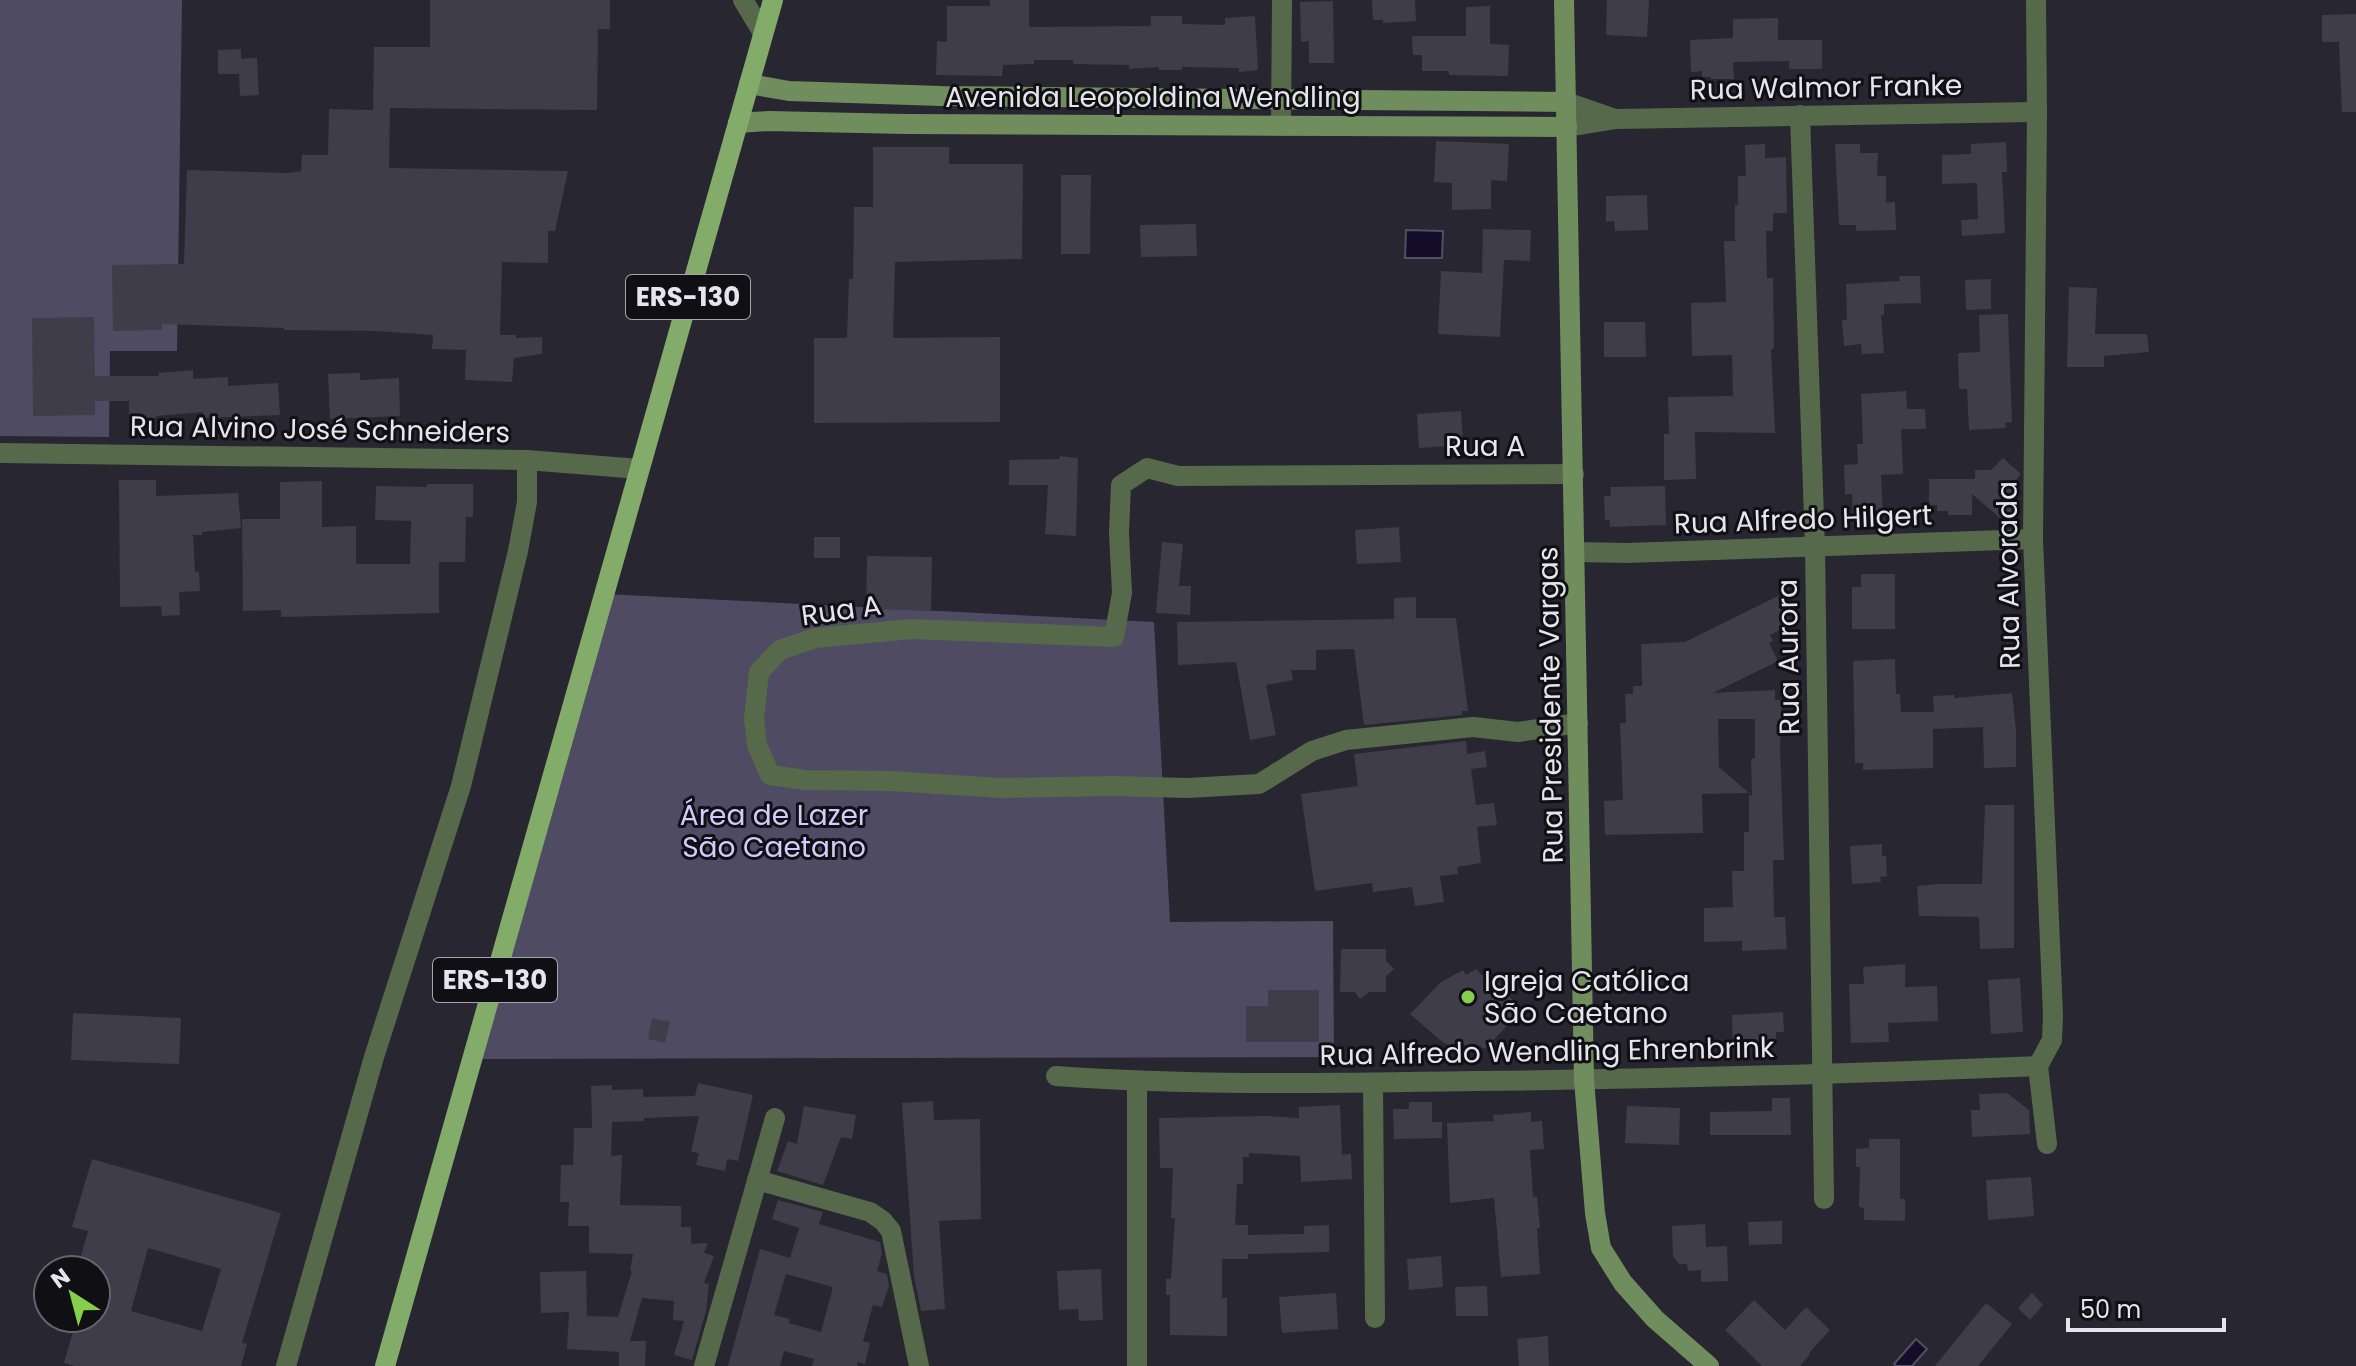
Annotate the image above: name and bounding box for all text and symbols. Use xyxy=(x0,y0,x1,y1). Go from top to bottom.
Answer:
street label: Rua Walmor Franke xyxy=(1690,66,1963,109)
street label: Avenida Leopoldina Wendling xyxy=(945,78,1361,117)
road number: ERS-130 xyxy=(626,275,750,319)
street label: Rua Alvino José Schneiders xyxy=(130,407,510,452)
street label: Rua A xyxy=(1445,427,1525,466)
street label: Rua Alvorada xyxy=(1987,481,2030,669)
street label: Rua Alfredo Hilgert xyxy=(1673,496,1933,543)
street label: Rua Presidente Vargas xyxy=(1528,546,1573,864)
street label: Rua Aurora xyxy=(1768,579,1809,735)
street label: Rua A xyxy=(799,586,884,635)
park label: Área de Lazer São Caetano xyxy=(680,796,868,867)
road number: ERS-130 xyxy=(433,958,557,1002)
place label: Igreja Católica São Caetano xyxy=(1484,962,1689,1033)
marker: Igreja Católica São Caetano xyxy=(1459,988,1477,1006)
street label: Rua Alfredo Wendling Ehrenbrink xyxy=(1319,1028,1775,1075)
north arrow xyxy=(32,1254,112,1334)
text: N xyxy=(45,1261,76,1296)
scale bar xyxy=(2068,1282,2224,1332)
text: 50 m xyxy=(2080,1293,2141,1326)

